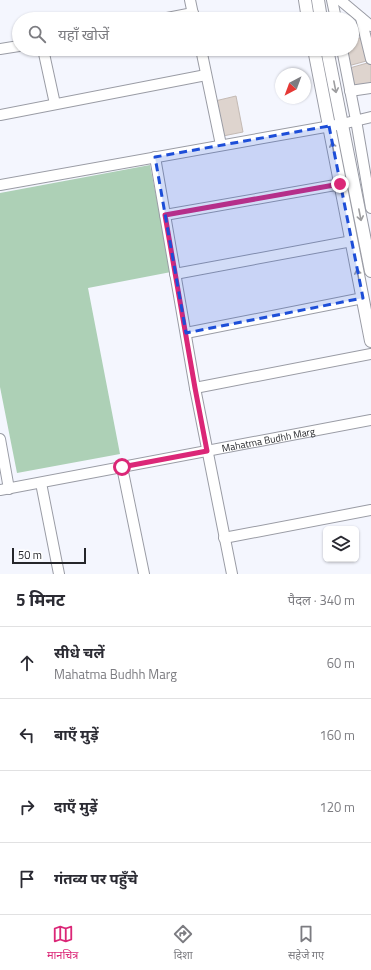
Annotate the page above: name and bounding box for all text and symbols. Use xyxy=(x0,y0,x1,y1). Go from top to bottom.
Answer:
search box xyxy=(12,12,359,56)
icon: search xyxy=(26,23,48,45)
text: यहाँ खोजें xyxy=(58,23,109,46)
north arrow xyxy=(275,68,311,104)
one-way arrow xyxy=(331,80,339,93)
one-way arrow xyxy=(329,142,337,155)
route end xyxy=(331,175,349,193)
one-way arrow xyxy=(356,208,364,221)
one-way arrow xyxy=(354,269,362,282)
street label: Mahatma Budhh Marg xyxy=(220,424,316,456)
route start xyxy=(113,458,131,476)
map controls xyxy=(323,526,359,562)
button: layers xyxy=(323,526,359,562)
scale bar xyxy=(12,546,86,565)
text: 50 m xyxy=(18,547,42,563)
text: 5 मिनट xyxy=(16,587,65,613)
text: पैदल · 340 m xyxy=(288,590,355,610)
text: सीधे चलें xyxy=(54,641,105,664)
icon: ahead xyxy=(16,652,38,674)
text: 60 m xyxy=(327,653,355,673)
text: Mahatma Budhh Marg xyxy=(54,664,177,684)
text: बाएँ मुड़ें xyxy=(54,723,98,746)
icon: left xyxy=(16,724,38,746)
text: 160 m xyxy=(319,725,355,745)
text: दाएँ मुड़ें xyxy=(54,795,98,818)
icon: right xyxy=(16,796,38,818)
text: 120 m xyxy=(319,797,355,817)
text: गंतव्य पर पहुँचे xyxy=(54,867,138,890)
icon: arrive xyxy=(16,868,38,890)
tab: मानचित्र xyxy=(47,923,78,963)
tab: दिशा xyxy=(172,923,194,963)
tab: सहेजे गए xyxy=(288,923,324,963)

